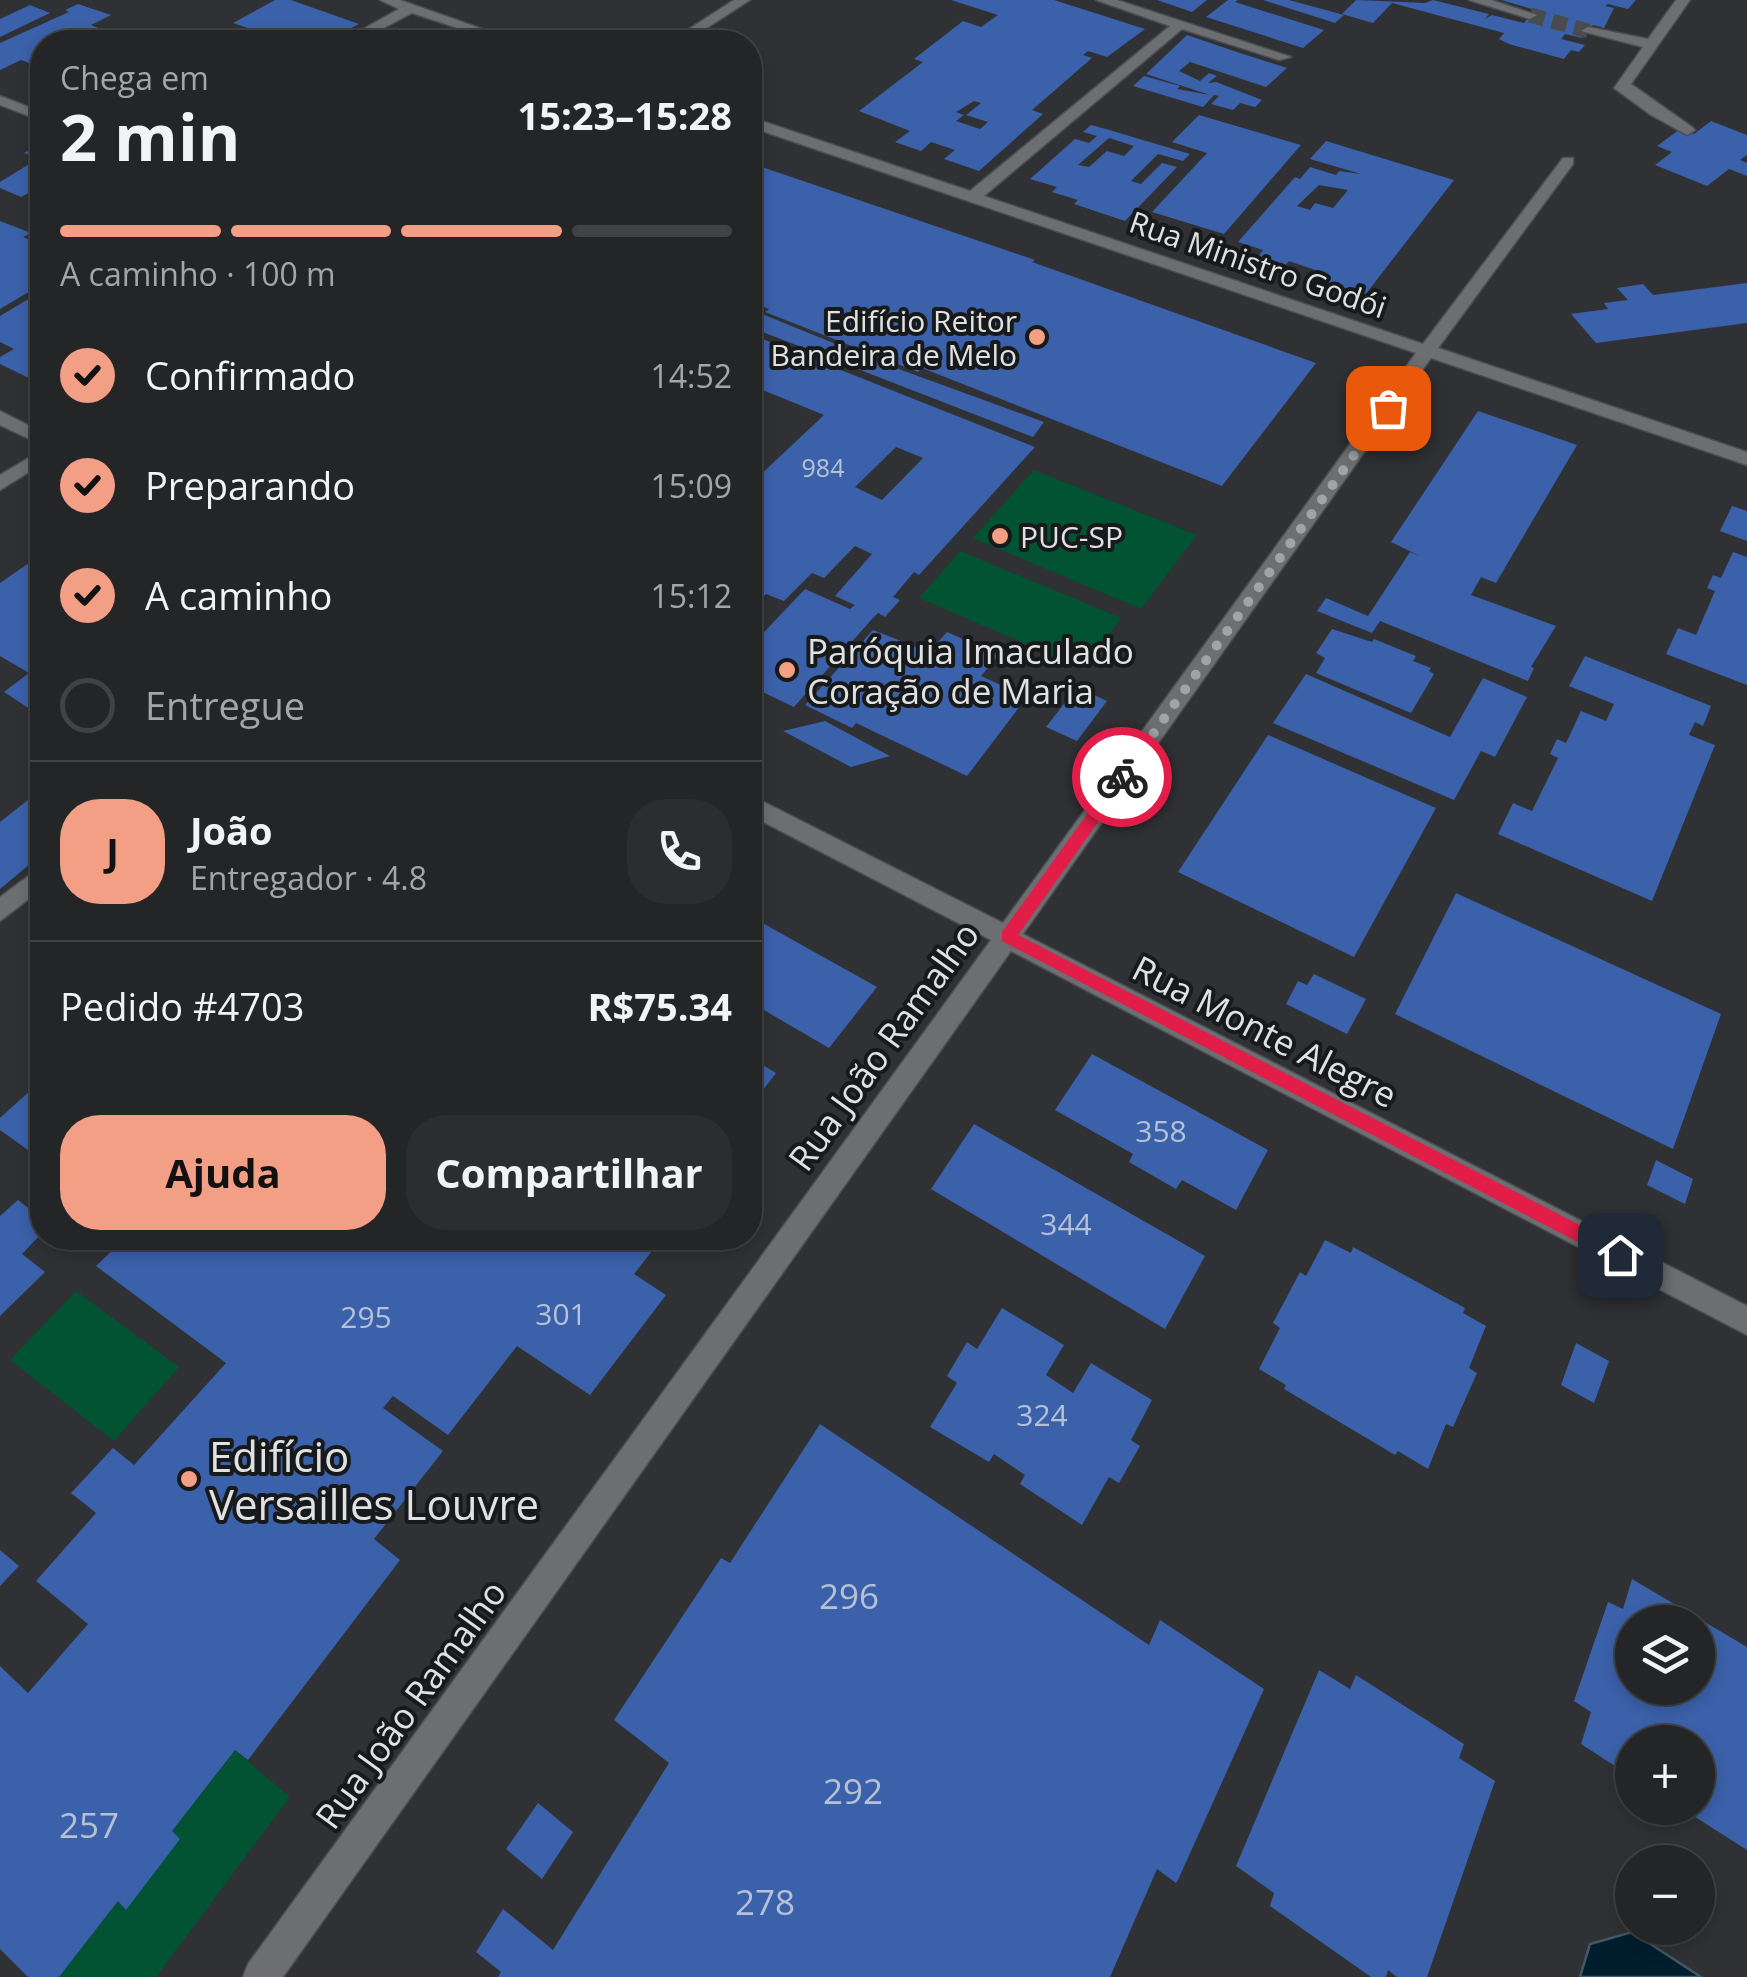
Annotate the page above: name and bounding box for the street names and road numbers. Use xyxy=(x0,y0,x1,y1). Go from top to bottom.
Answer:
street label: Rua Ministro Godói xyxy=(1124,201,1392,327)
street label: Rua João Ramalho xyxy=(777,912,989,1180)
street label: Rua Monte Alegre xyxy=(1125,944,1405,1118)
street label: Rua João Ramalho xyxy=(304,1570,516,1838)

